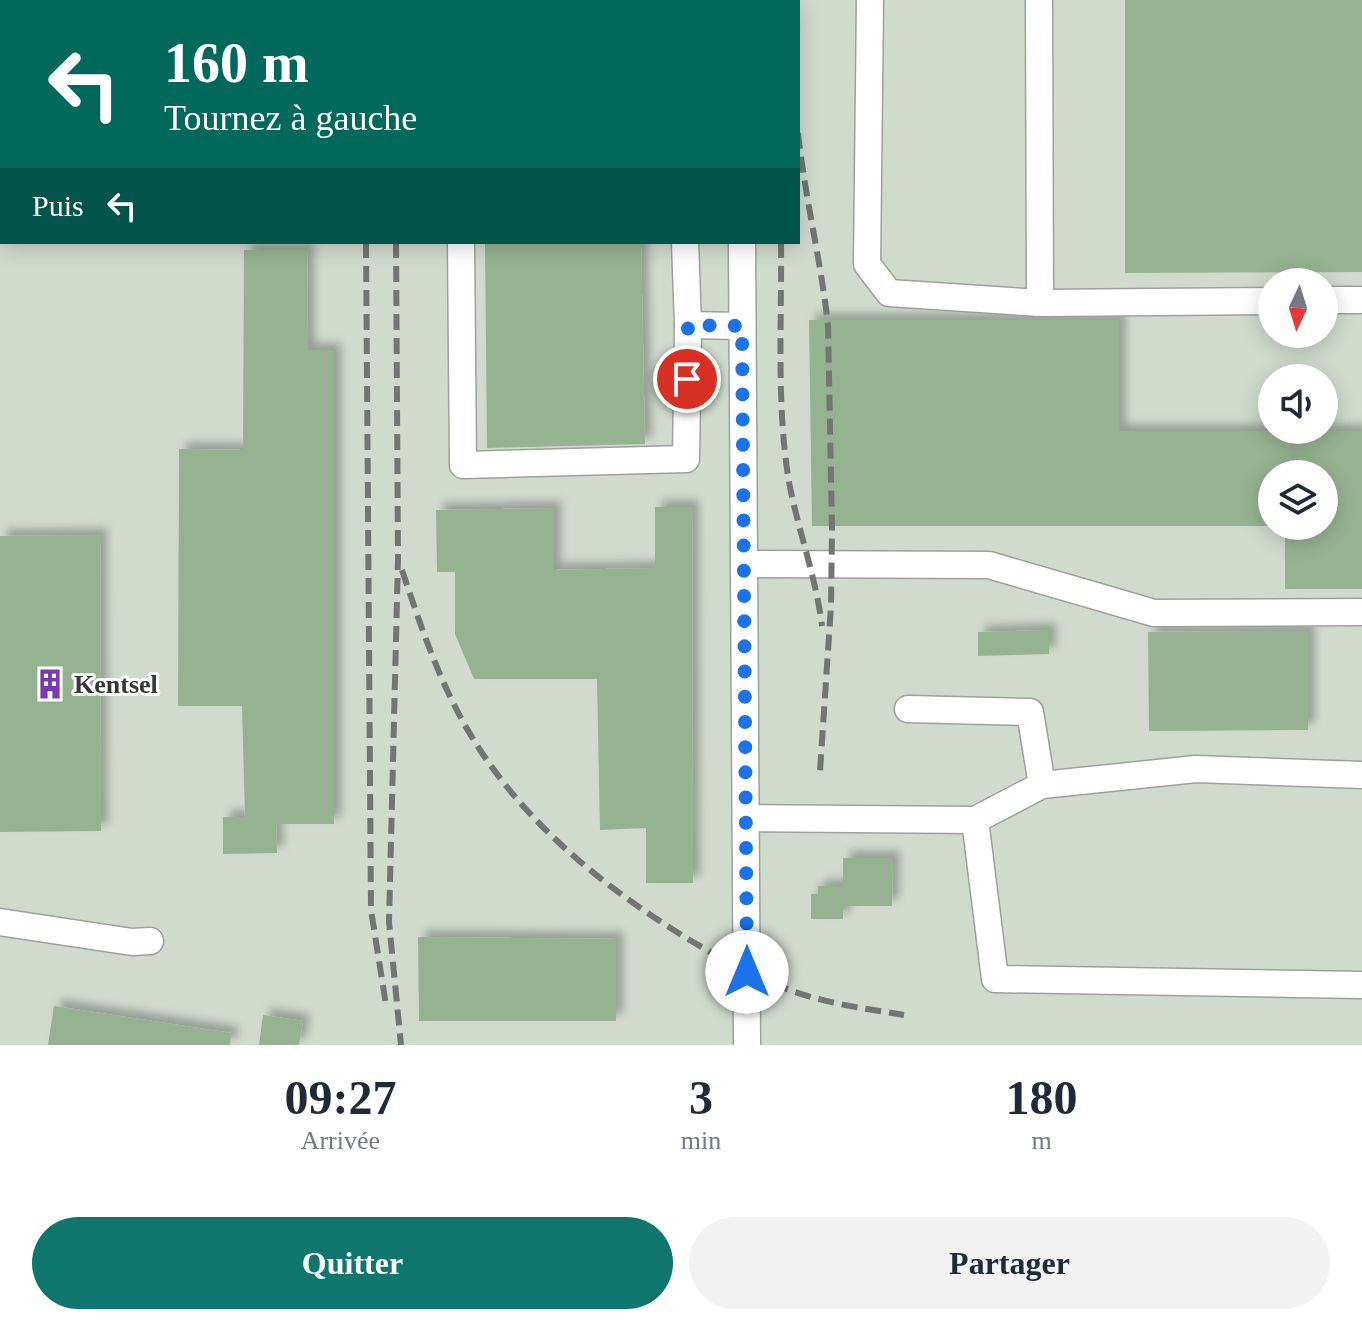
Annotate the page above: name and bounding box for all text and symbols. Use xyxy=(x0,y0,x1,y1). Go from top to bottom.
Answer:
icon: left xyxy=(32,32,136,136)
text: 160 m xyxy=(164,32,309,94)
text: Tournez à gauche xyxy=(164,98,417,138)
icon: left xyxy=(100,184,144,228)
text: Puis xyxy=(32,189,84,222)
north arrow xyxy=(1258,268,1338,348)
map controls xyxy=(1258,268,1338,540)
pin xyxy=(653,345,721,413)
icon: arrive xyxy=(665,357,709,401)
button: sound xyxy=(1258,364,1338,444)
button: layers xyxy=(1258,460,1338,540)
building icon: Kentsel xyxy=(33,667,67,701)
place label: Kentsel xyxy=(74,670,158,699)
position arrow xyxy=(705,930,789,1014)
text: 09:27 xyxy=(284,1071,396,1124)
text: 3 xyxy=(689,1071,713,1124)
text: 180 xyxy=(1006,1071,1078,1124)
text: Arrivée xyxy=(301,1126,380,1155)
text: min xyxy=(681,1126,721,1155)
text: m xyxy=(1031,1126,1052,1155)
button: Quitter xyxy=(32,1217,673,1309)
button: Partager xyxy=(689,1217,1330,1309)

